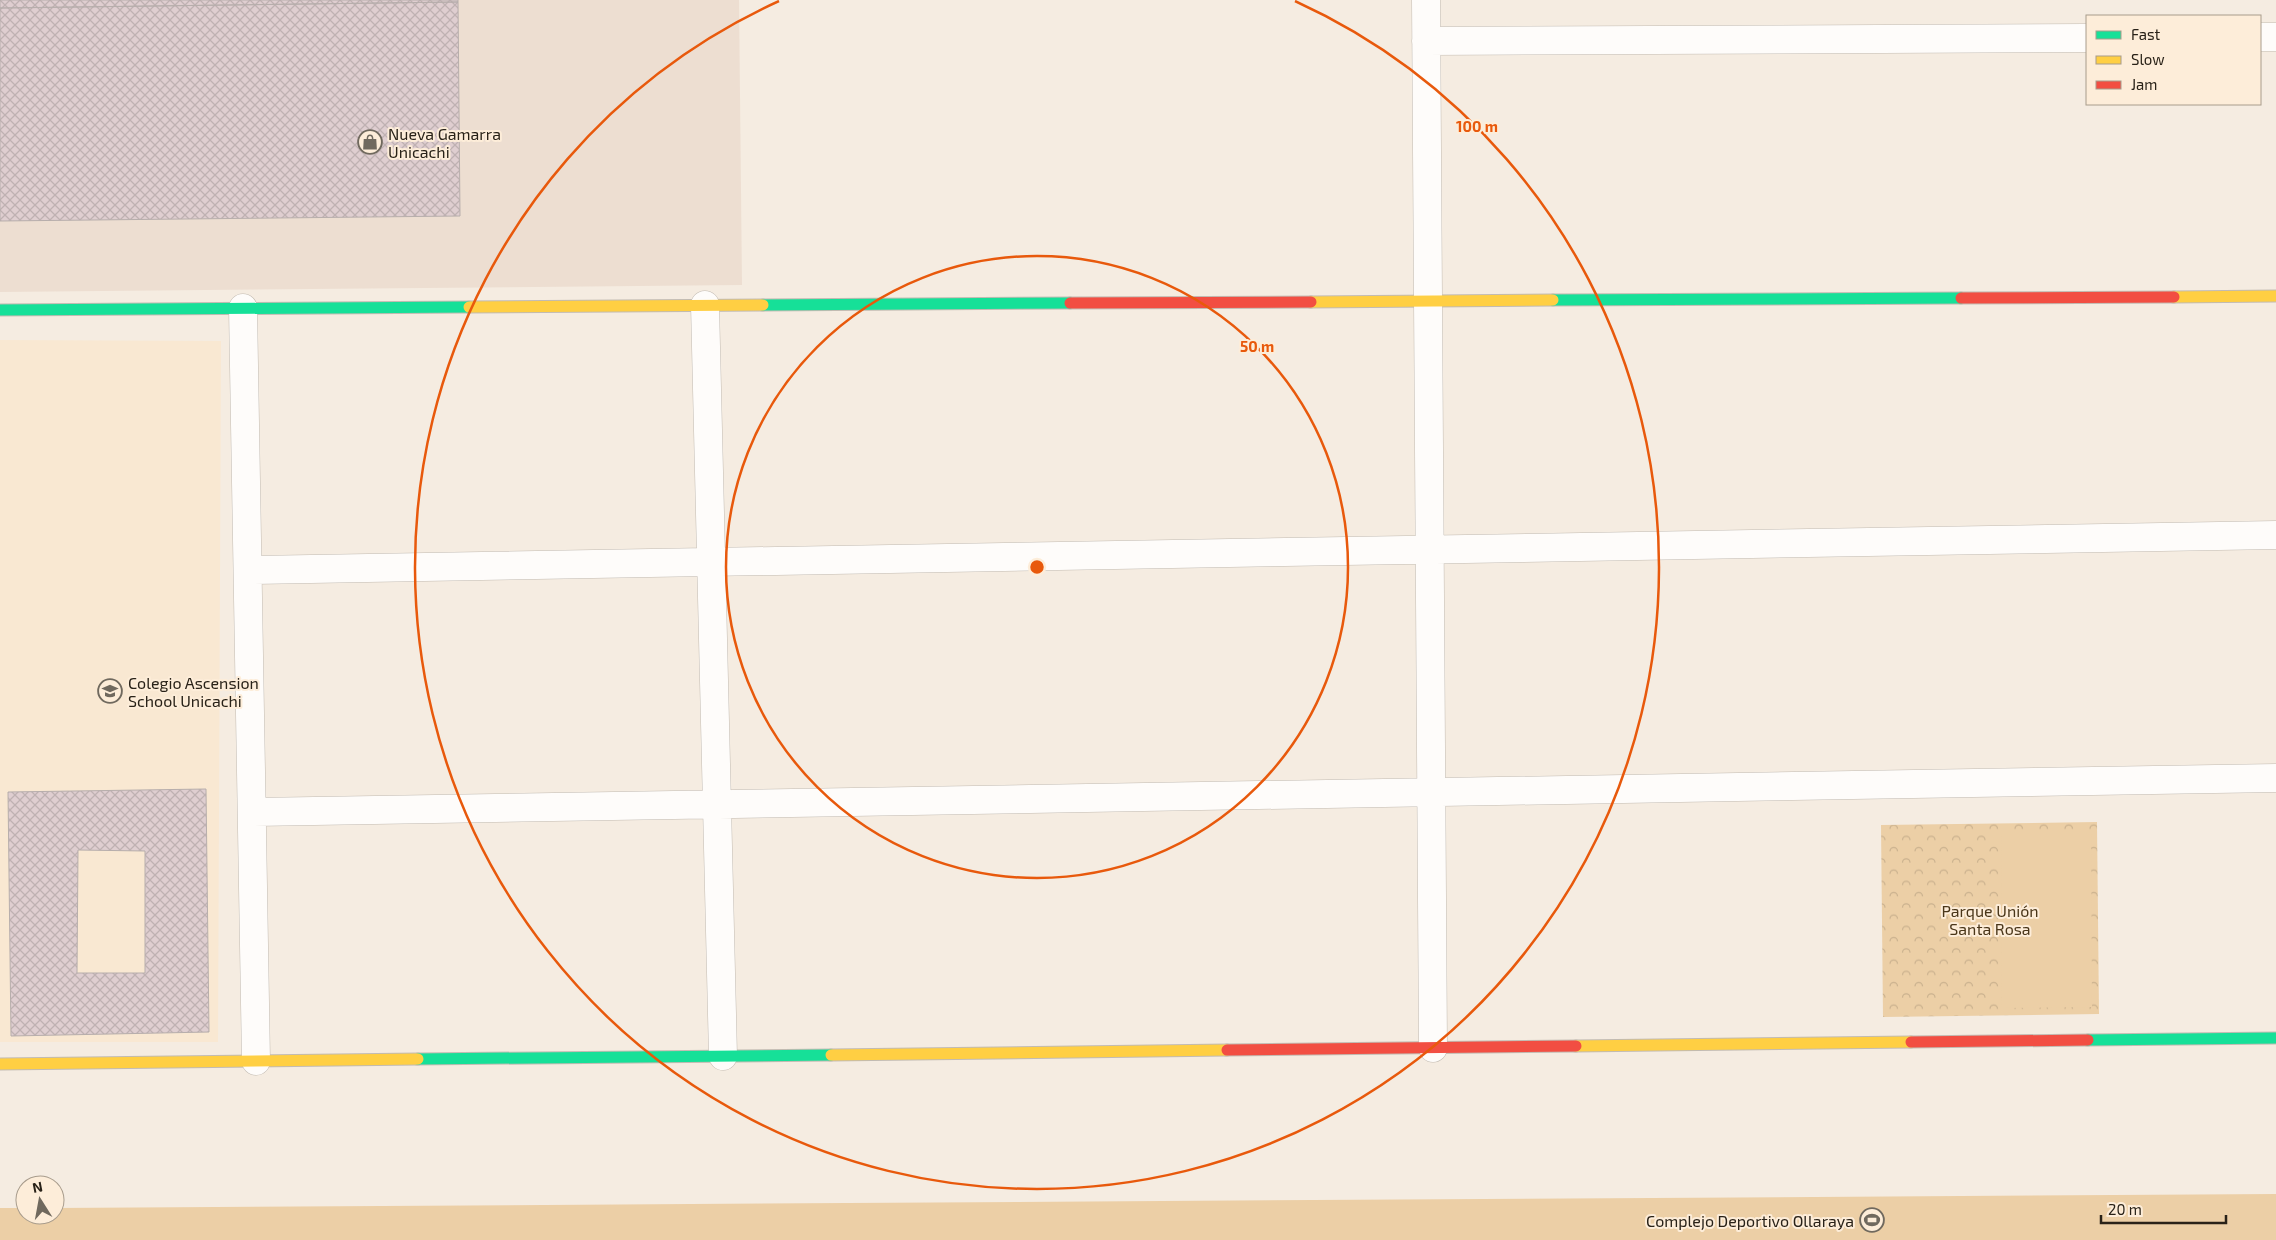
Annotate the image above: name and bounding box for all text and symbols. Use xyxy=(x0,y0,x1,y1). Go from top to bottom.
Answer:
legend xyxy=(2086,15,2261,105)
text: Fast xyxy=(2131,25,2161,43)
text: Slow xyxy=(2131,50,2165,68)
text: Jam xyxy=(2131,75,2157,93)
text: 100 m xyxy=(1456,117,1498,135)
place label: Nueva Gamarra Unicachi xyxy=(388,124,501,161)
shop icon: Nueva Gamarra Unicachi xyxy=(357,129,383,155)
text: 50 m xyxy=(1240,337,1274,355)
centre of rings xyxy=(1028,558,1046,576)
place label: Colegio Ascension School Unicachi xyxy=(128,673,259,710)
school or university icon: Colegio Ascension School Unicachi xyxy=(97,678,123,704)
park label: Parque Unión Santa Rosa xyxy=(1941,901,2039,938)
north arrow xyxy=(15,1175,65,1225)
text: N xyxy=(31,1177,44,1196)
scale bar xyxy=(2101,1192,2226,1224)
text: 20 m xyxy=(2108,1200,2142,1218)
sports icon: Complejo Deportivo Ollaraya xyxy=(1859,1207,1885,1233)
place label: Complejo Deportivo Ollaraya xyxy=(1646,1211,1854,1231)

